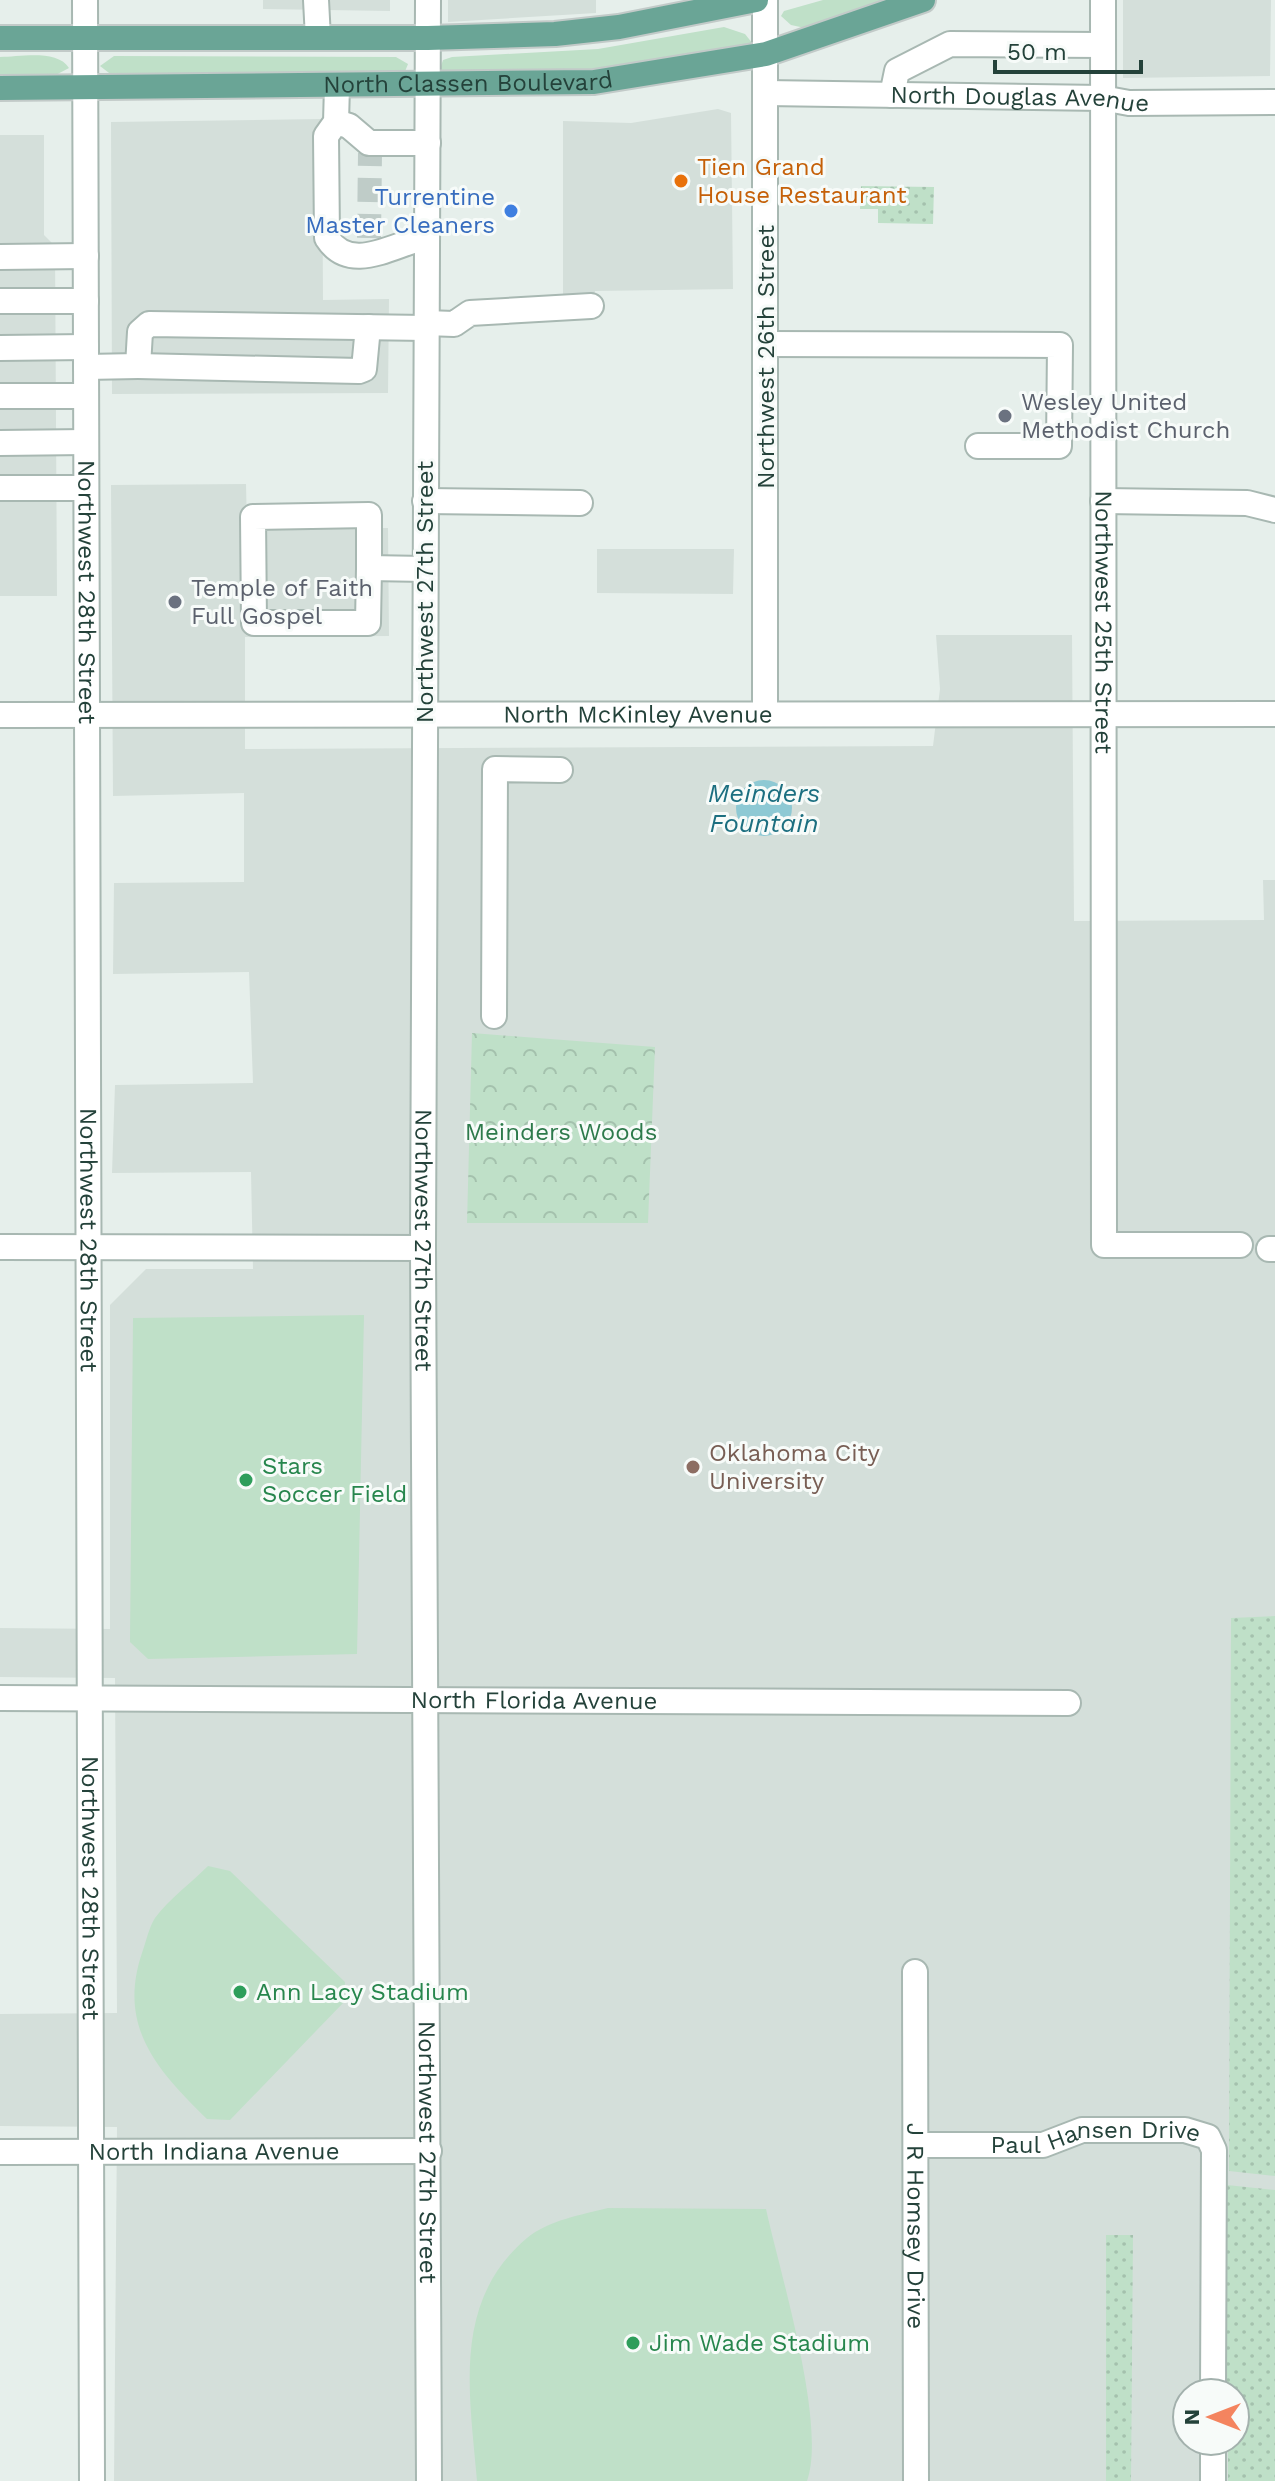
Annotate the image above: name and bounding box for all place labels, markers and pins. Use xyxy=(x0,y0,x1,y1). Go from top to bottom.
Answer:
place label: Tien Grand House Restaurant xyxy=(697,153,907,209)
marker: Tien Grand House Restaurant xyxy=(672,172,690,190)
place label: Turrentine Master Cleaners xyxy=(305,183,495,239)
marker: Turrentine Master Cleaners xyxy=(502,202,520,220)
place label: Wesley United Methodist Church xyxy=(1021,388,1230,444)
marker: Wesley United Methodist Church xyxy=(996,407,1014,425)
place label: Temple of Faith Full Gospel xyxy=(191,574,373,630)
marker: Temple of Faith Full Gospel xyxy=(166,593,184,611)
place label: Oklahoma City University xyxy=(709,1439,881,1495)
place label: Stars Soccer Field xyxy=(262,1452,407,1508)
marker: Oklahoma City University xyxy=(684,1458,702,1476)
marker: Stars Soccer Field xyxy=(237,1471,255,1489)
place label: Ann Lacy Stadium xyxy=(256,1978,469,2006)
marker: Ann Lacy Stadium xyxy=(231,1983,249,2001)
place label: Jim Wade Stadium xyxy=(649,2329,870,2357)
marker: Jim Wade Stadium xyxy=(624,2334,642,2352)

